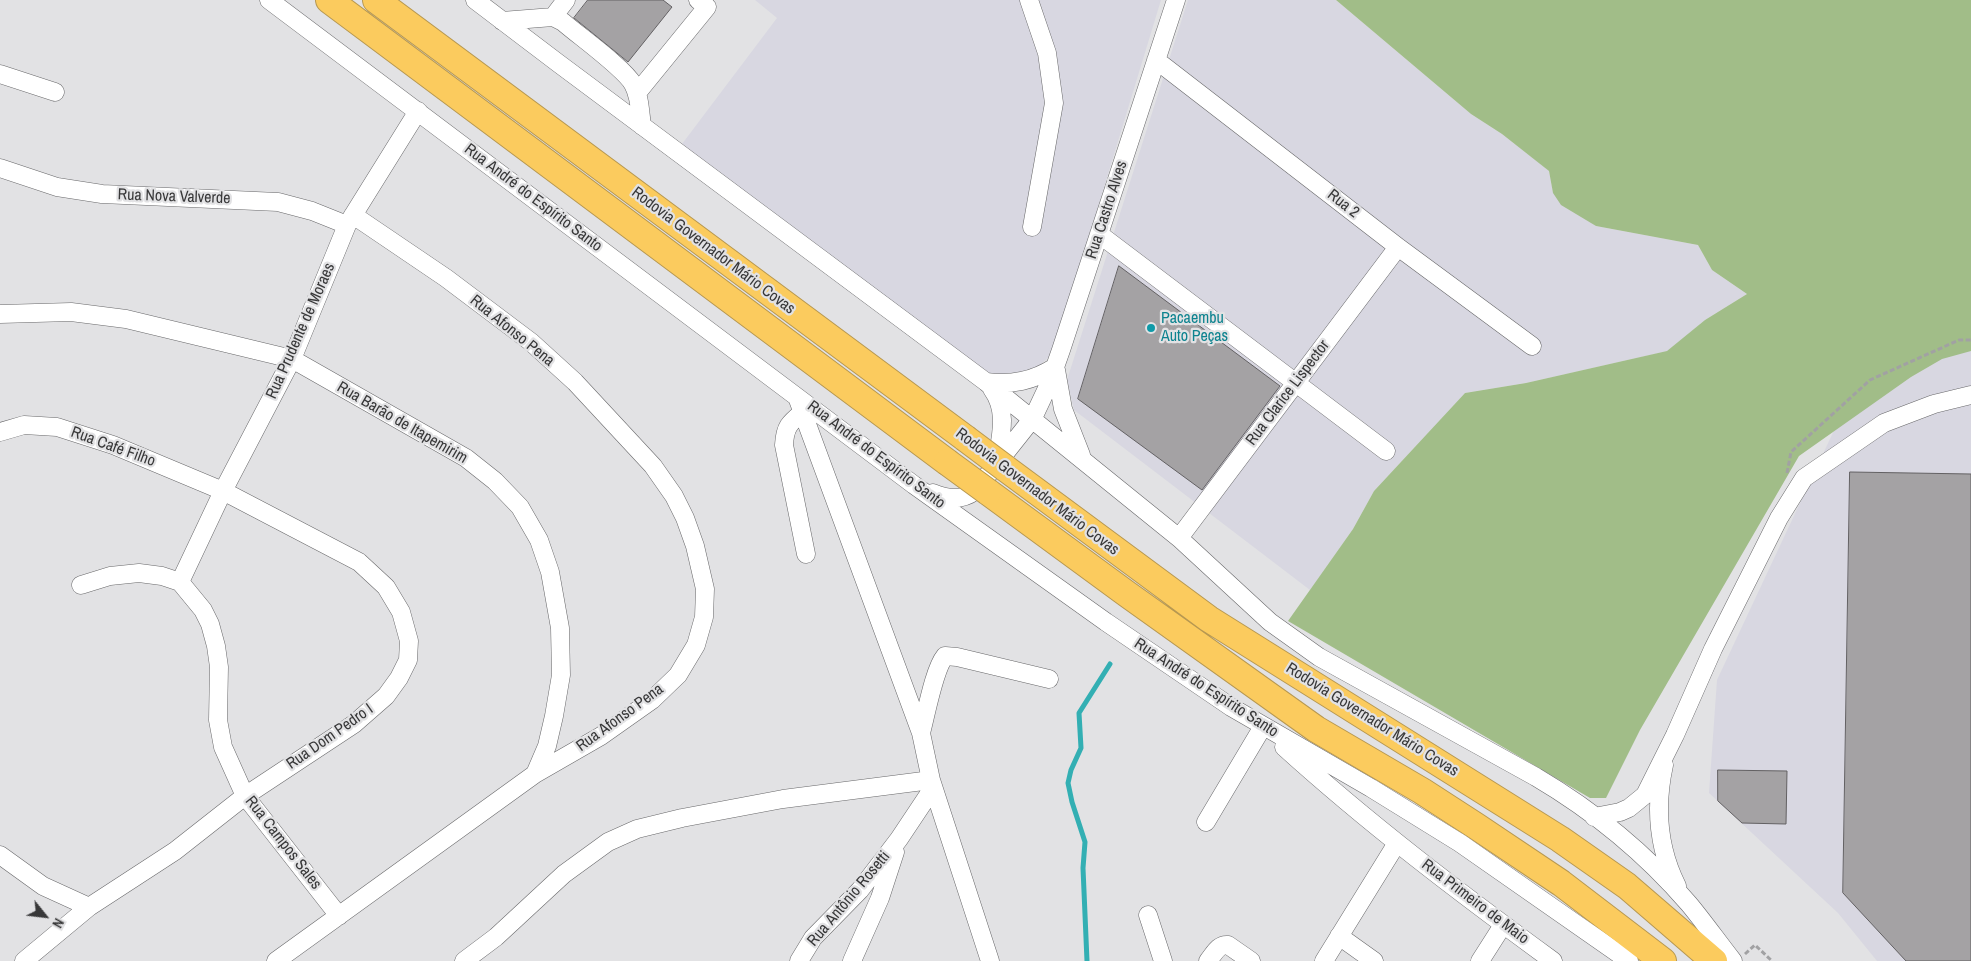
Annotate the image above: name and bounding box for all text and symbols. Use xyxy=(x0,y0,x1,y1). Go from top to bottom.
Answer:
street label: Rua André do Espírito Santo xyxy=(460,140,606,256)
street label: Rua Castro Alves xyxy=(1082,158,1132,262)
street label: Rodovia Governador Mário Covas xyxy=(627,183,799,319)
street label: Rua Nova Valverde xyxy=(117,185,231,209)
street label: Rua 2 xyxy=(1323,186,1363,222)
street label: Rua Prudente de Moraes xyxy=(262,260,340,402)
street label: Rua Afonso Pena xyxy=(466,291,558,371)
place label: Pacaembu Auto Peças xyxy=(1161,309,1228,347)
marker: Pacaembu Auto Peças xyxy=(1145,322,1157,334)
street label: Rua Clarice Lispector xyxy=(1242,337,1334,449)
street label: Rua Barão de Itapemirim xyxy=(333,378,471,468)
street label: Rua André do Espírito Santo xyxy=(803,397,949,513)
street label: Rua Café Filho xyxy=(68,423,158,471)
street label: Rodovia Governador Mário Covas xyxy=(951,424,1123,560)
street label: Rua André do Espírito Santo xyxy=(1130,634,1282,742)
street label: Rodovia Governador Mário Covas xyxy=(1282,659,1462,781)
street label: Rua Afonso Pena xyxy=(573,680,667,756)
street label: Rua Dom Pedro I xyxy=(283,700,377,774)
street label: Rua Campos Sales xyxy=(241,793,325,893)
street label: Rua Antônio Rosetti xyxy=(804,848,894,950)
street label: Rua Primeiro de Maio xyxy=(1418,855,1532,949)
north arrow xyxy=(20,891,70,941)
text: N xyxy=(48,915,68,931)

